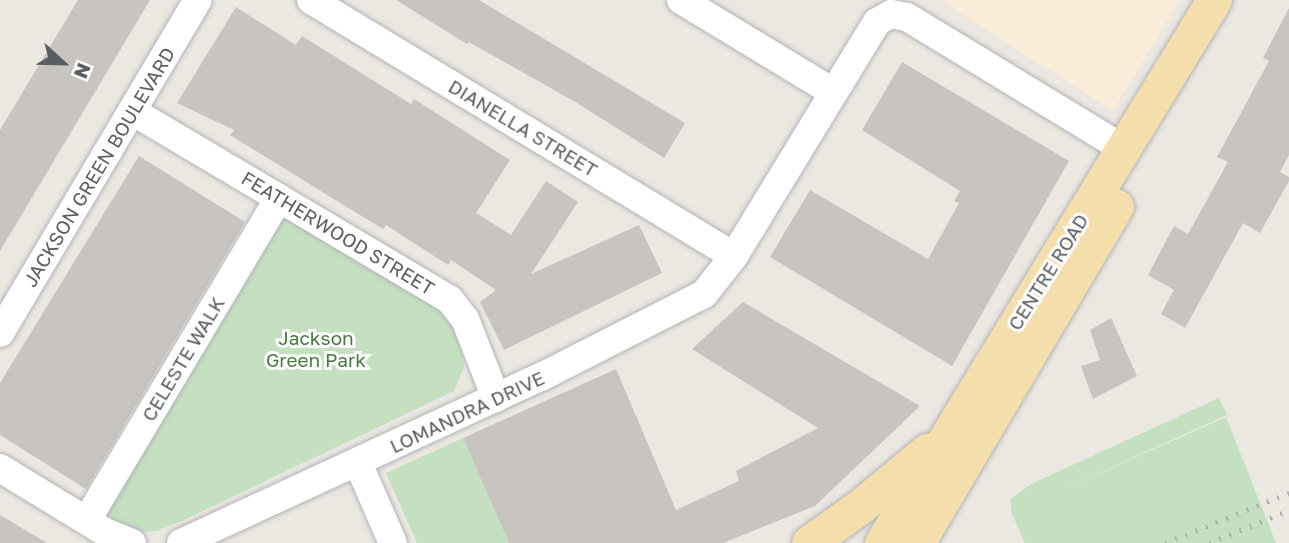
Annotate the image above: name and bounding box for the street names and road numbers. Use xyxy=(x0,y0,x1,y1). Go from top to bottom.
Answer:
street label: JACKSON GREEN BOULEVARD xyxy=(18,43,180,291)
street label: DIANELLA STREET xyxy=(444,75,602,181)
street label: FEATHERWOOD STREET xyxy=(237,166,439,300)
street label: CENTRE ROAD xyxy=(1003,210,1093,334)
street label: CELESTE WALK xyxy=(137,293,229,425)
street label: LOMANDRA DRIVE xyxy=(386,366,548,458)

